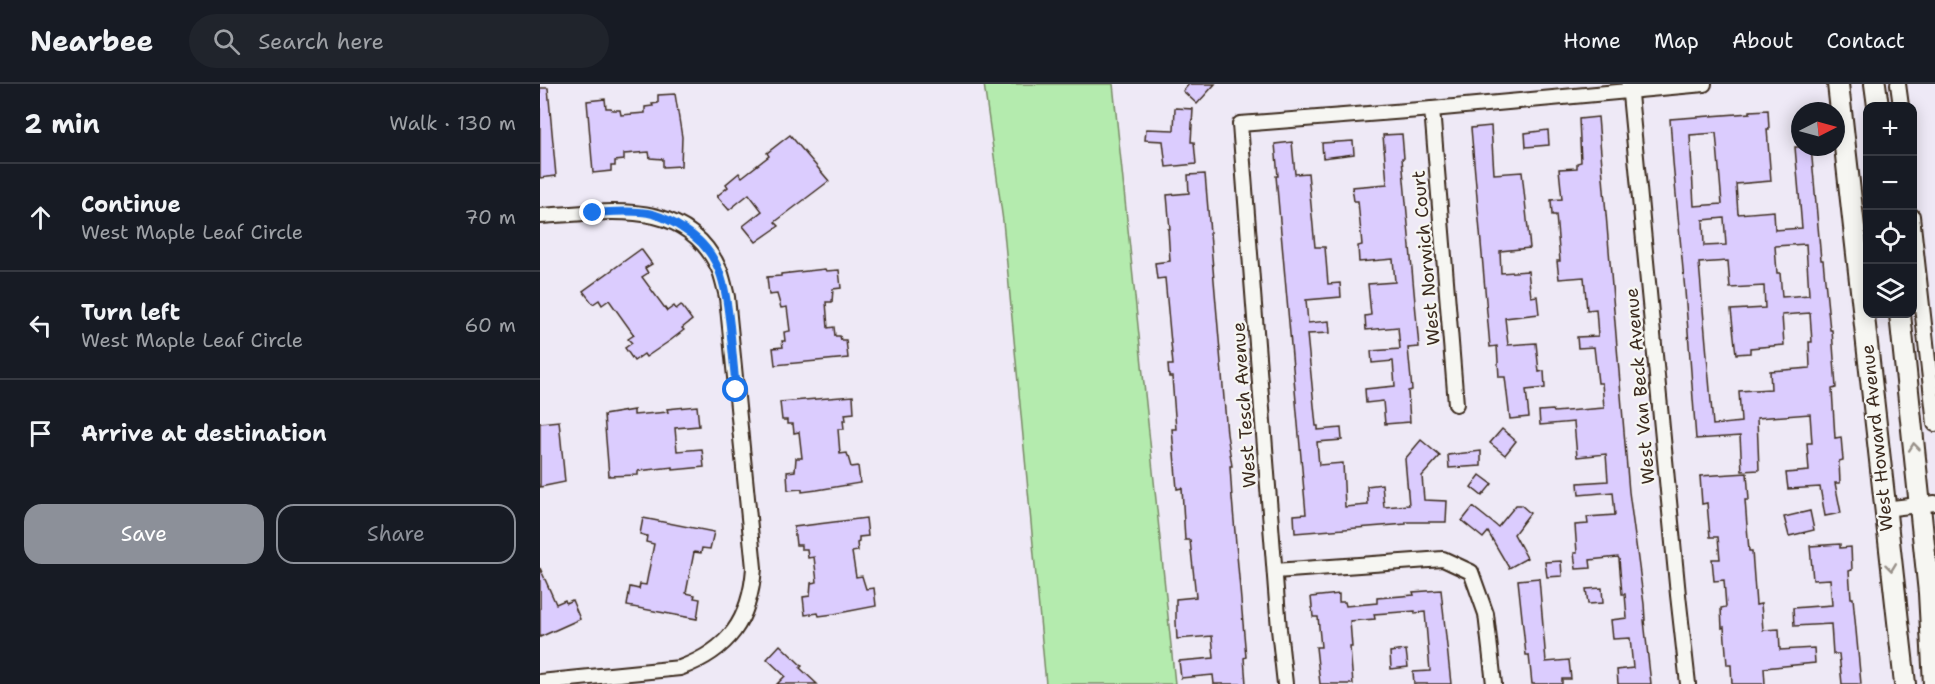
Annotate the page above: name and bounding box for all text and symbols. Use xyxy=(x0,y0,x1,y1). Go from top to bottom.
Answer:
search box xyxy=(189,14,609,68)
text: Nearbee xyxy=(30,22,153,60)
icon: search xyxy=(210,25,243,58)
text: Search here xyxy=(258,27,384,56)
text: Home xyxy=(1563,27,1621,55)
text: Map xyxy=(1654,27,1699,55)
text: About xyxy=(1732,27,1793,55)
text: Contact xyxy=(1826,27,1905,55)
north arrow xyxy=(1791,102,1845,156)
map controls xyxy=(1863,102,1917,318)
button: + xyxy=(1863,102,1917,156)
text: 2 min xyxy=(24,106,100,141)
text: Walk · 130 m xyxy=(389,110,516,136)
button: − xyxy=(1863,156,1917,210)
street label: West Norwich Court xyxy=(1406,169,1446,347)
text: Continue xyxy=(81,190,181,219)
route end xyxy=(579,199,605,225)
icon: ahead xyxy=(24,201,57,234)
text: 70 m xyxy=(464,204,516,230)
button: locate xyxy=(1863,210,1917,264)
text: West Maple Leaf Circle xyxy=(81,219,303,245)
button: layers xyxy=(1863,264,1917,318)
street label: West Van Beck Avenue xyxy=(1619,287,1661,485)
text: Turn left xyxy=(81,298,180,327)
icon: left xyxy=(24,309,57,342)
text: 60 m xyxy=(464,312,516,338)
street label: West Tesch Avenue xyxy=(1226,321,1262,489)
text: West Maple Leaf Circle xyxy=(81,327,303,353)
street label: West Howard Avenue xyxy=(1855,343,1899,533)
route start xyxy=(722,376,748,402)
icon: arrive xyxy=(24,417,57,450)
text: Arrive at destination xyxy=(81,419,327,448)
one-way arrow xyxy=(1908,442,1921,451)
button: Save xyxy=(24,504,264,564)
button: Share xyxy=(276,504,516,564)
one-way arrow xyxy=(1884,562,1897,572)

